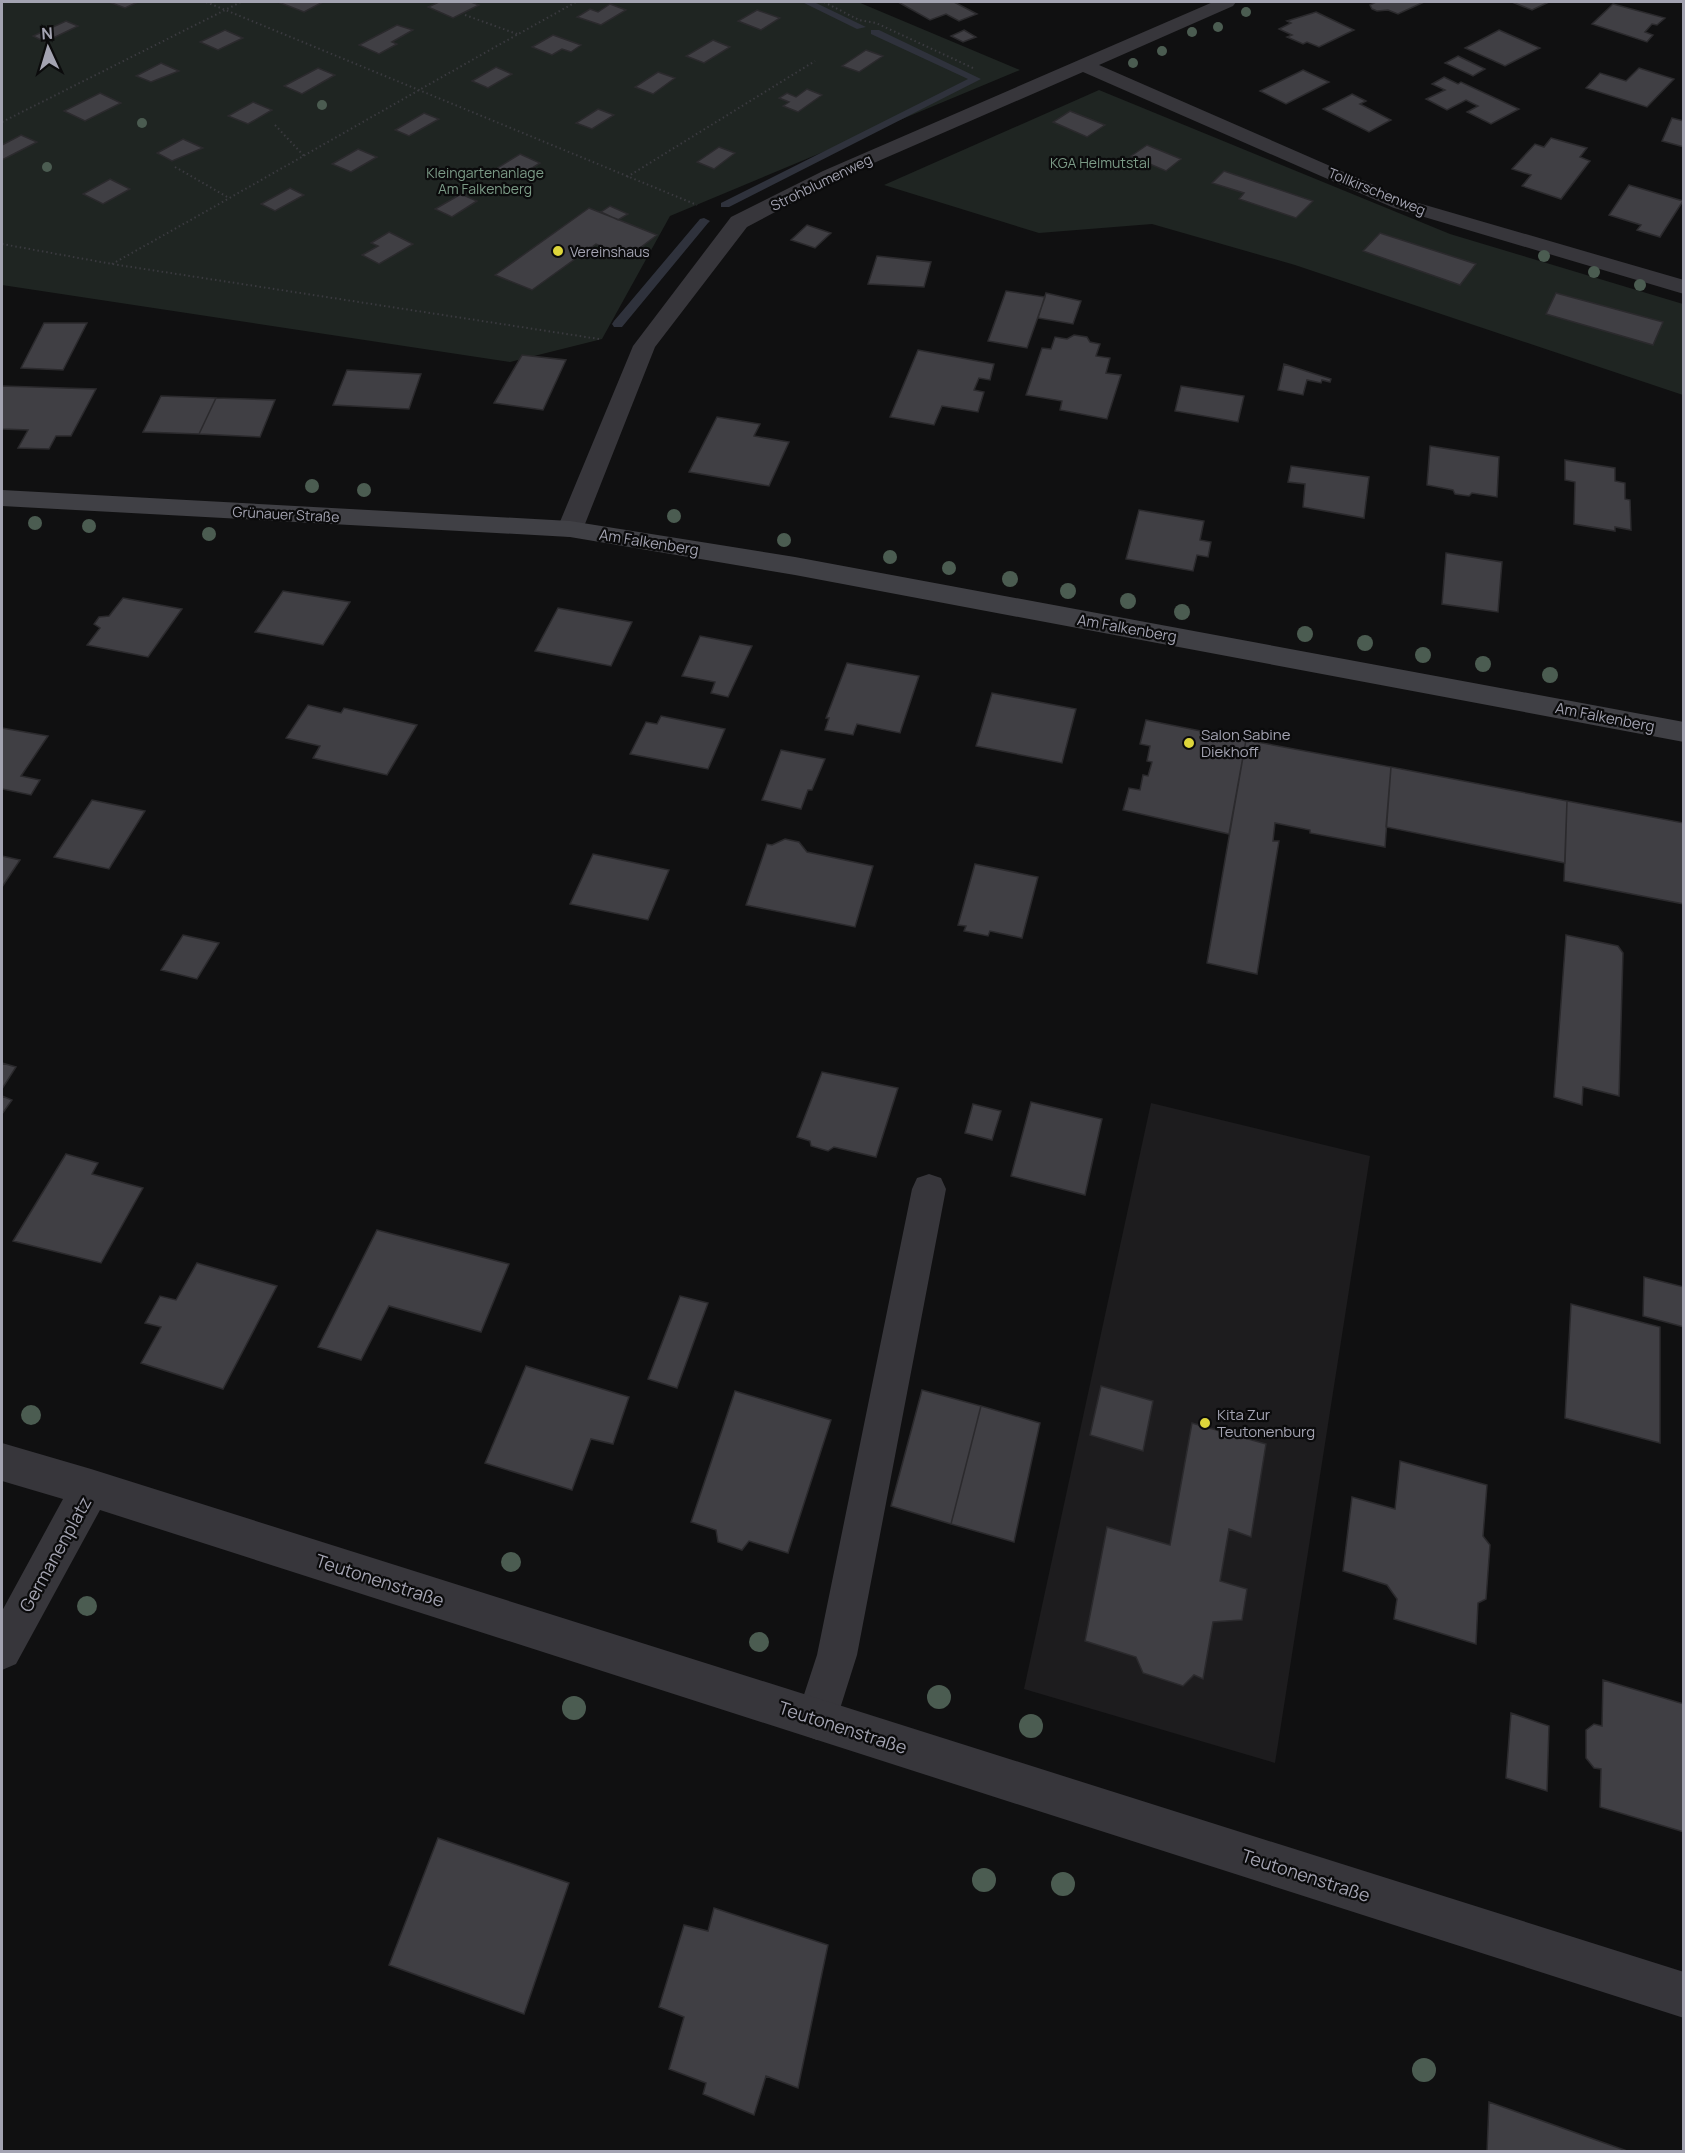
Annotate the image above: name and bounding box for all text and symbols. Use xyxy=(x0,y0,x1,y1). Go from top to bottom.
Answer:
north arrow xyxy=(18,18,78,78)
text: N xyxy=(40,22,53,44)
street label: Strohblumenweg xyxy=(767,149,875,215)
park label: KGA Helmutstal xyxy=(1050,153,1150,172)
park label: Kleingartenanlage Am Falkenberg xyxy=(426,163,544,198)
street label: Tollkirschenweg xyxy=(1325,163,1429,219)
place label: Vereinshaus xyxy=(570,242,650,261)
marker: Vereinshaus xyxy=(551,244,565,258)
street label: Grünauer Straße xyxy=(232,502,340,526)
street label: Am Falkenberg xyxy=(598,524,700,560)
street label: Am Falkenberg xyxy=(1076,609,1178,647)
street label: Am Falkenberg xyxy=(1554,697,1656,737)
place label: Salon Sabine Diekhoff xyxy=(1201,724,1291,762)
marker: Salon Sabine Diekhoff xyxy=(1182,736,1196,750)
place label: Kita Zur Teutonenburg xyxy=(1217,1404,1315,1442)
marker: Kita Zur Teutonenburg xyxy=(1198,1416,1212,1430)
street label: Germanenplatz xyxy=(13,1492,97,1616)
street label: Teutonenstraße xyxy=(313,1548,447,1612)
street label: Teutonenstraße xyxy=(776,1695,910,1759)
street label: Teutonenstraße xyxy=(1239,1843,1373,1907)

